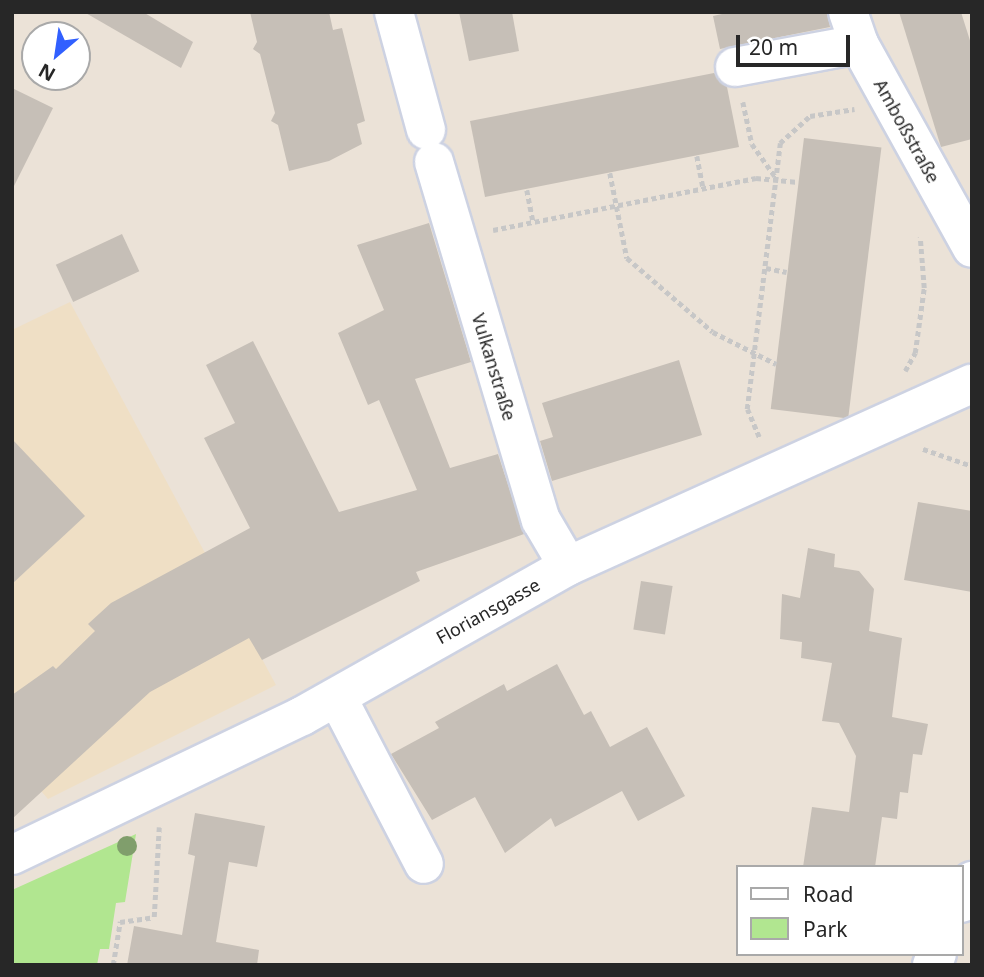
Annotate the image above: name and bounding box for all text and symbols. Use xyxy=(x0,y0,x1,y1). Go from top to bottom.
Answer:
north arrow xyxy=(21,21,91,91)
scale bar xyxy=(739,21,853,65)
text: 20 m xyxy=(749,33,798,61)
text: N xyxy=(34,58,60,88)
street label: Amboßstraße xyxy=(870,75,944,187)
street label: Vulkanstraße xyxy=(467,311,521,423)
street label: Floriansgasse xyxy=(432,574,544,648)
legend xyxy=(736,865,963,956)
text: Road xyxy=(803,880,853,908)
text: Park xyxy=(803,915,847,943)

